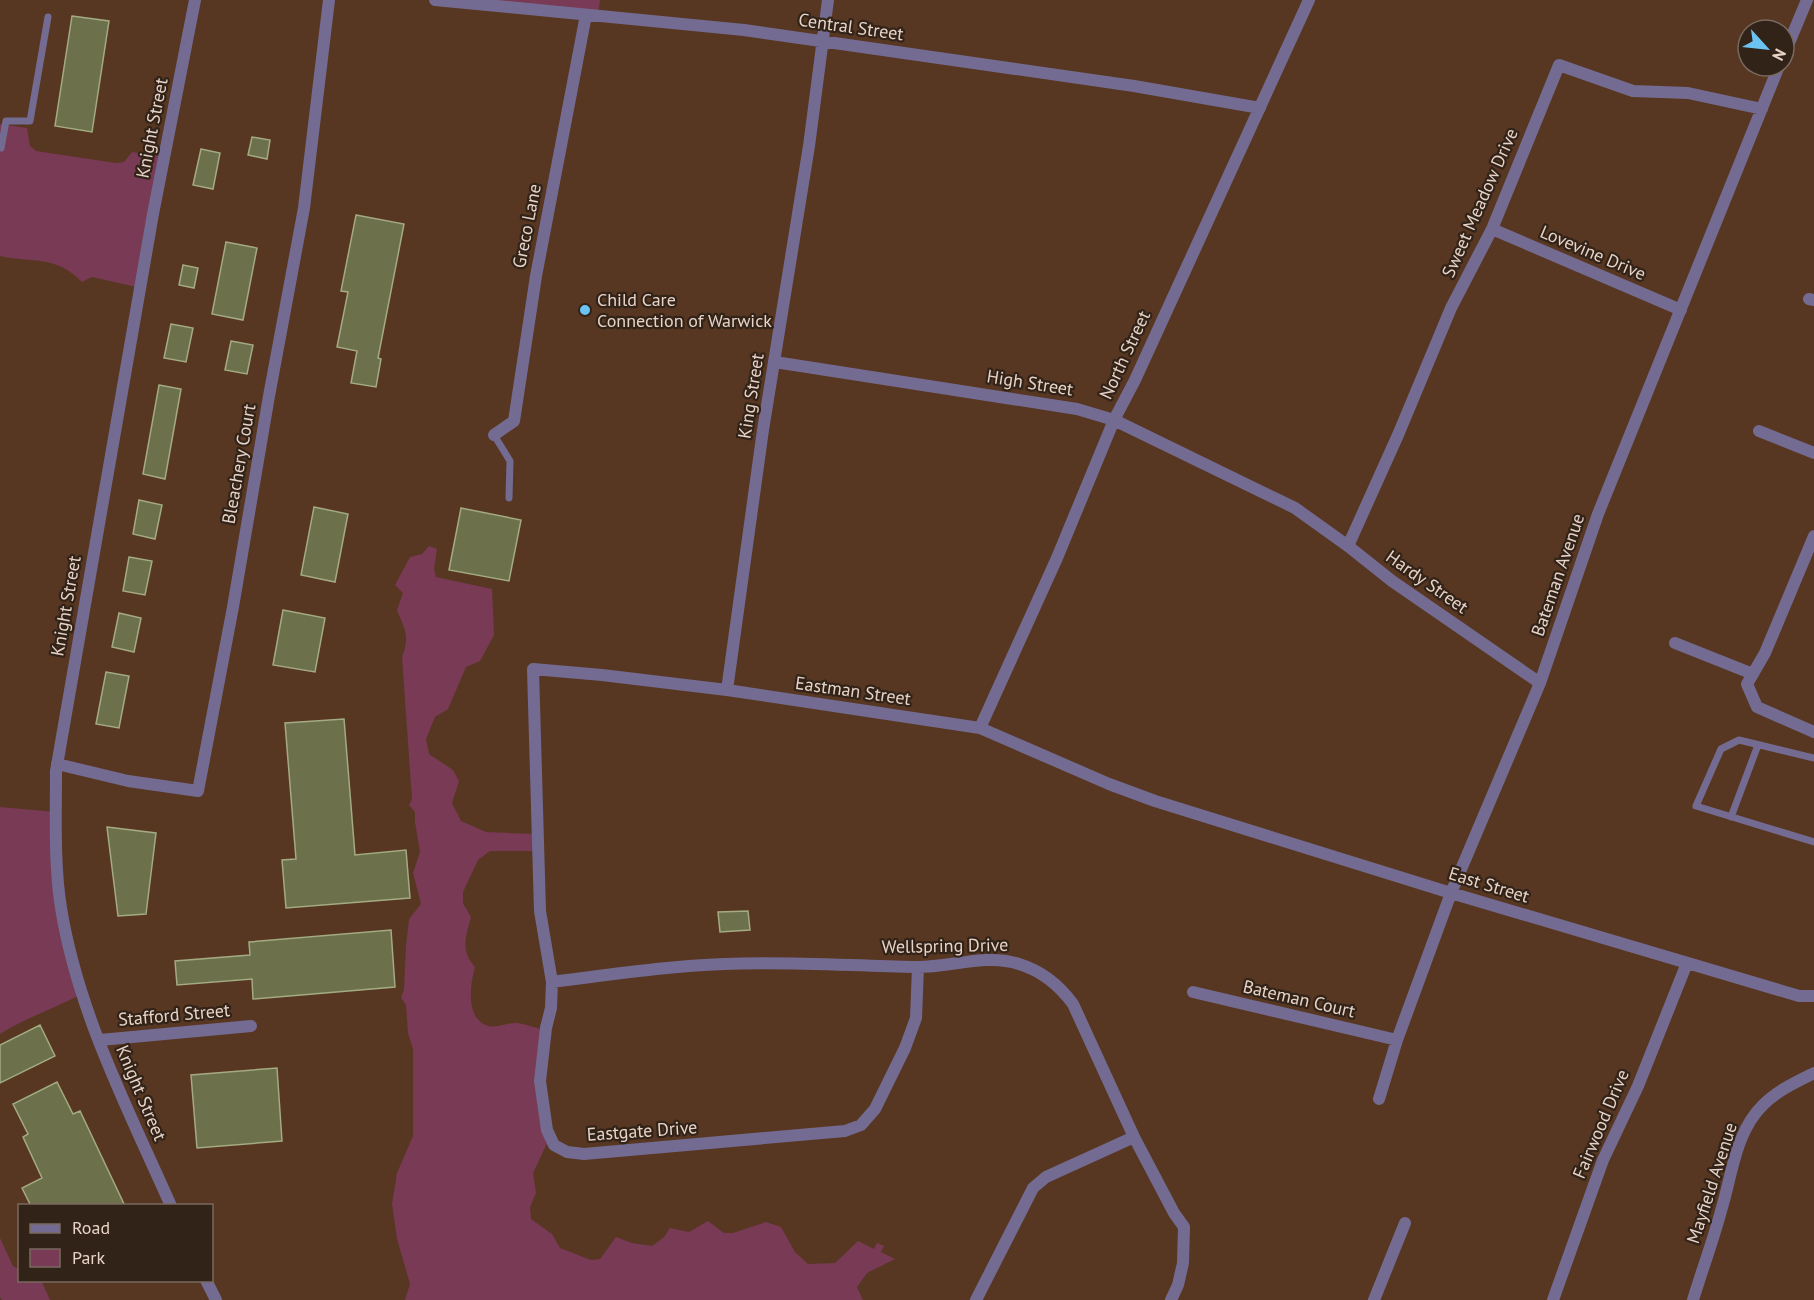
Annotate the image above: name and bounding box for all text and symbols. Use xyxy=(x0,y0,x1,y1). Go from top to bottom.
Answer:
street label: Central Street xyxy=(797,8,905,45)
north arrow xyxy=(1736,18,1796,78)
text: N xyxy=(1768,46,1791,64)
street label: Knight Street xyxy=(131,76,172,180)
street label: Sweet Meadow Drive xyxy=(1436,125,1523,281)
street label: Greco Lane xyxy=(507,182,546,270)
street label: Lovevine Drive xyxy=(1537,220,1649,285)
place label: Child Care Connection of Warwick xyxy=(597,288,772,332)
marker: Child Care Connection of Warwick xyxy=(578,303,592,317)
street label: North Street xyxy=(1094,307,1155,403)
street label: King Street xyxy=(732,352,769,440)
street label: High Street xyxy=(985,364,1075,401)
street label: Bleachery Court xyxy=(217,402,260,526)
street label: Bateman Avenue xyxy=(1526,510,1589,639)
street label: Hardy Street xyxy=(1382,545,1473,618)
street label: Knight Street xyxy=(45,554,86,658)
street label: Eastman Street xyxy=(794,671,912,710)
street label: East Street xyxy=(1446,861,1532,908)
street label: Wellspring Drive xyxy=(881,933,1009,958)
street label: Bateman Court xyxy=(1241,974,1357,1023)
street label: Stafford Street xyxy=(117,998,231,1031)
street label: Knight Street xyxy=(111,1042,172,1144)
street label: Fairwood Drive xyxy=(1567,1066,1634,1182)
street label: Eastgate Drive xyxy=(586,1115,698,1146)
street label: Mayfield Avenue xyxy=(1681,1119,1742,1246)
legend xyxy=(18,1204,213,1282)
text: Road xyxy=(72,1216,110,1239)
text: Park xyxy=(72,1246,105,1269)

